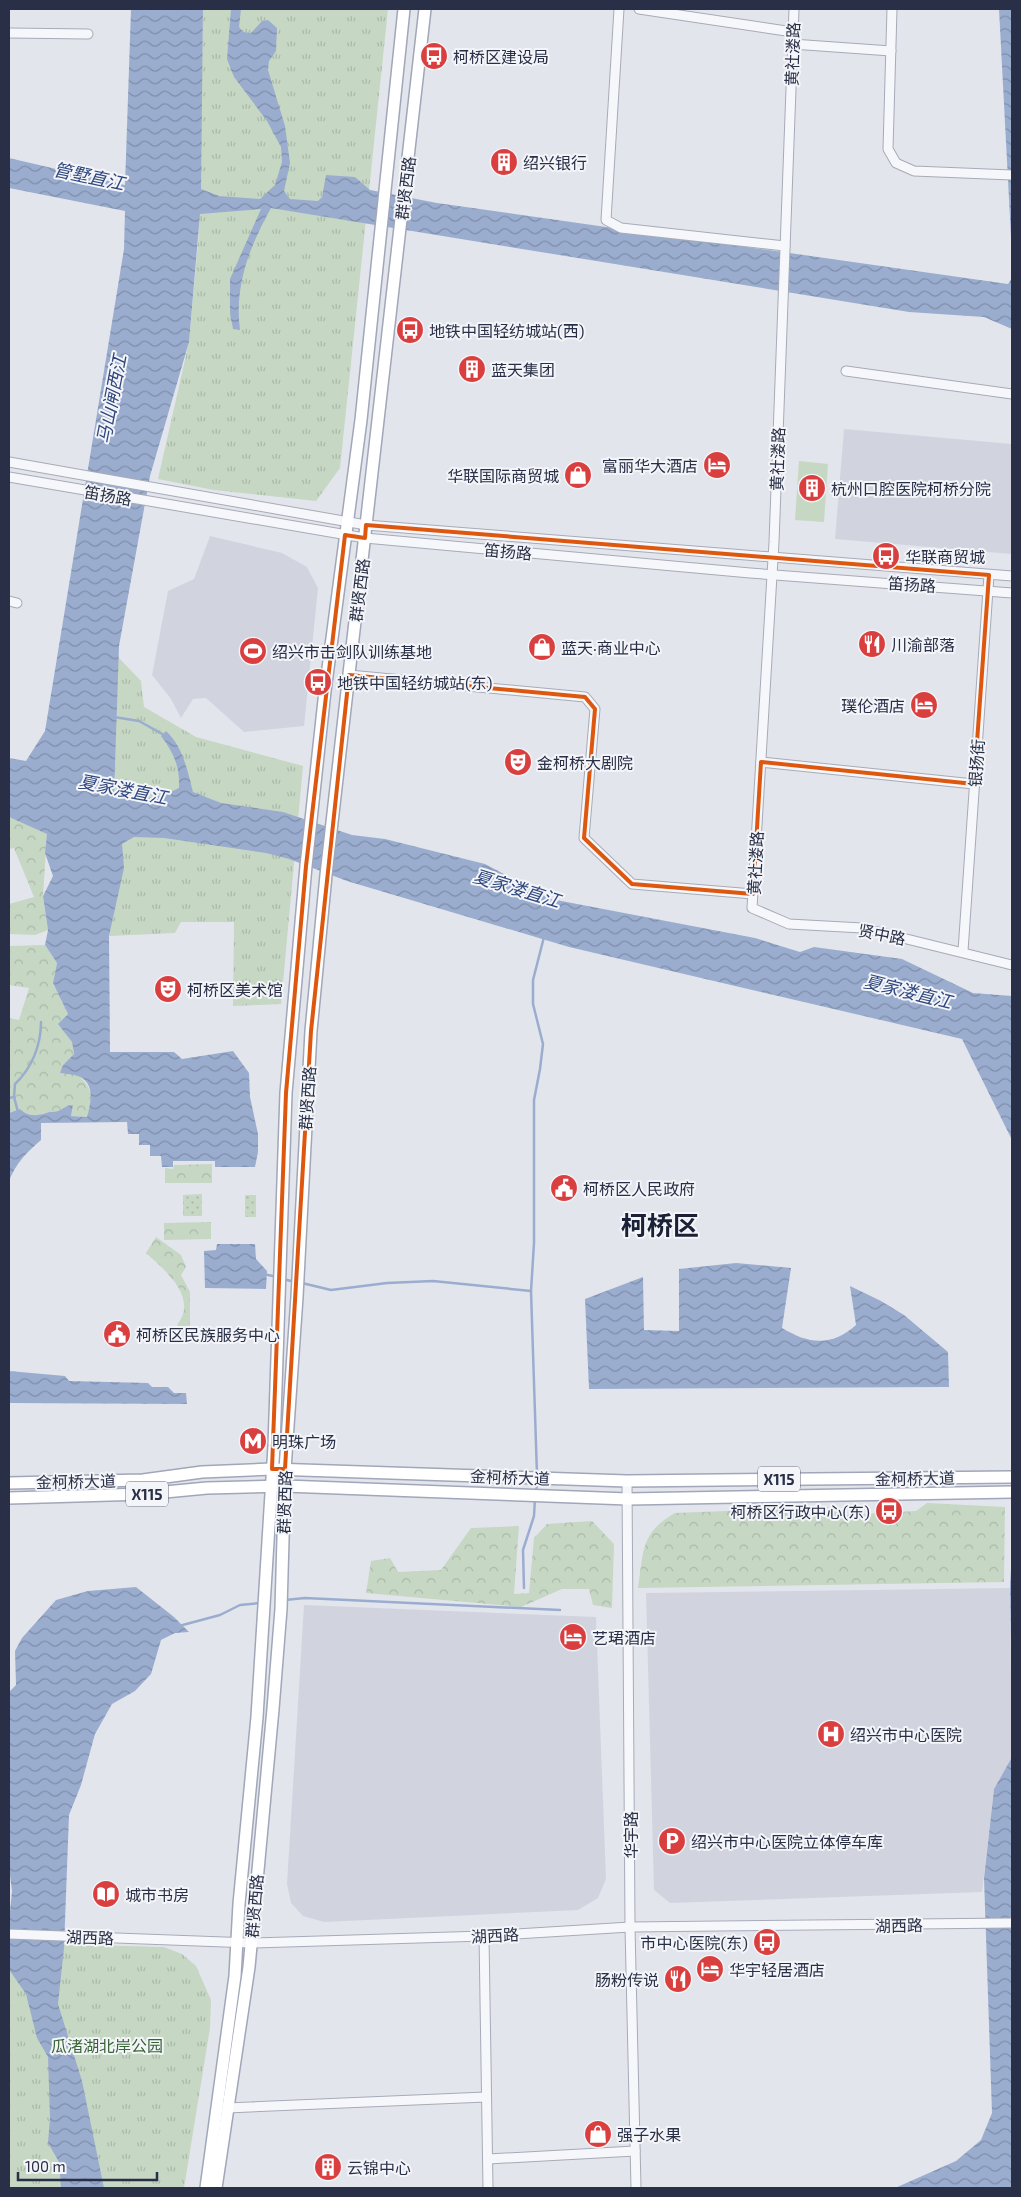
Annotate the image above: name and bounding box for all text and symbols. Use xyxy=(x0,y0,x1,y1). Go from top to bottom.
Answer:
street label: 黄社溇路 xyxy=(781,22,803,86)
bus stop icon: 柯桥区建设局 xyxy=(419,41,449,71)
place label: 柯桥区建设局 xyxy=(453,47,549,66)
building icon: 绍兴银行 xyxy=(489,147,519,177)
place label: 绍兴银行 xyxy=(523,153,587,172)
street label: 群贤西路 xyxy=(392,155,418,221)
water label: 管墅直江 xyxy=(51,158,128,195)
bus stop icon: 地铁中国轻纺城站(西) xyxy=(395,315,425,345)
place label: 地铁中国轻纺城站(西) xyxy=(429,321,585,340)
water label: 马山闸西江 xyxy=(92,351,131,445)
building icon: 蓝天集团 xyxy=(457,354,487,384)
place label: 蓝天集团 xyxy=(491,360,555,379)
street label: 黄社溇路 xyxy=(766,427,788,491)
hotel icon: 富丽华大酒店 xyxy=(702,450,732,480)
place label: 富丽华大酒店 xyxy=(602,456,698,475)
shop icon: 华联国际商贸城 xyxy=(563,460,593,490)
place label: 华联国际商贸城 xyxy=(447,466,559,485)
building icon: 杭州口腔医院柯桥分院 xyxy=(797,473,827,503)
place label: 杭州口腔医院柯桥分院 xyxy=(831,479,991,498)
street label: 笛扬路 xyxy=(83,481,133,509)
street label: 笛扬路 xyxy=(483,539,533,563)
bus stop icon: 华联商贸城 xyxy=(871,541,901,571)
place label: 华联商贸城 xyxy=(905,547,985,566)
street label: 群贤西路 xyxy=(346,557,372,623)
street label: 笛扬路 xyxy=(887,573,937,595)
restaurant icon: 川渝部落 xyxy=(857,629,887,659)
shop icon: 蓝天·商业中心 xyxy=(527,632,557,662)
place label: 川渝部落 xyxy=(891,635,955,654)
sports icon: 绍兴市击剑队训练基地 xyxy=(238,636,268,666)
place label: 蓝天·商业中心 xyxy=(561,638,661,657)
place label: 绍兴市击剑队训练基地 xyxy=(272,642,432,661)
bus stop icon: 地铁中国轻纺城站(东) xyxy=(303,667,333,697)
place label: 地铁中国轻纺城站(东) xyxy=(337,673,493,692)
hotel icon: 璞伦酒店 xyxy=(909,690,939,720)
place label: 璞伦酒店 xyxy=(841,696,905,715)
street label: 银扬街 xyxy=(965,738,987,788)
theatre icon: 金柯桥大剧院 xyxy=(503,747,533,777)
place label: 金柯桥大剧院 xyxy=(537,753,633,772)
water label: 夏家溇直江 xyxy=(77,770,171,809)
street label: 黄社溇路 xyxy=(744,831,766,895)
water label: 夏家溇直江 xyxy=(471,864,565,912)
street label: 贤中路 xyxy=(857,920,907,948)
water label: 夏家溇直江 xyxy=(862,969,956,1013)
theatre icon: 柯桥区美术馆 xyxy=(153,974,183,1004)
place label: 柯桥区美术馆 xyxy=(187,980,283,999)
street label: 群贤西路 xyxy=(295,1065,319,1131)
public building icon: 柯桥区人民政府 xyxy=(549,1173,579,1203)
place label: 柯桥区人民政府 xyxy=(583,1179,695,1198)
district label: 柯桥区 xyxy=(621,1209,699,1240)
public building icon: 柯桥区民族服务中心 xyxy=(102,1319,132,1349)
place label: 柯桥区民族服务中心 xyxy=(136,1325,280,1344)
metro station icon: 明珠广场 xyxy=(238,1426,268,1456)
place label: 明珠广场 xyxy=(272,1432,336,1451)
street label: 金柯桥大道 xyxy=(470,1466,550,1488)
road number: X115 xyxy=(758,1466,800,1492)
street label: 金柯桥大道 xyxy=(875,1468,955,1488)
street label: 群贤西路 xyxy=(273,1470,295,1534)
street label: 金柯桥大道 xyxy=(36,1471,116,1491)
road number: X115 xyxy=(126,1482,168,1506)
bus stop icon: 柯桥区行政中心(东) xyxy=(874,1496,904,1526)
place label: 柯桥区行政中心(东) xyxy=(731,1502,870,1521)
hotel icon: 艺珺酒店 xyxy=(558,1622,588,1652)
place label: 艺珺酒店 xyxy=(592,1628,656,1647)
hospital icon: 绍兴市中心医院 xyxy=(816,1719,846,1749)
place label: 绍兴市中心医院 xyxy=(850,1725,962,1744)
street label: 华宇路 xyxy=(621,1811,640,1859)
parking icon: 绍兴市中心医院立体停车库 xyxy=(657,1826,687,1856)
place label: 绍兴市中心医院立体停车库 xyxy=(691,1832,883,1851)
street label: 群贤西路 xyxy=(242,1873,266,1939)
library icon: 城市书房 xyxy=(91,1879,121,1909)
place label: 城市书房 xyxy=(125,1885,189,1904)
street label: 湖西路 xyxy=(875,1915,923,1935)
street label: 湖西路 xyxy=(471,1924,519,1946)
street label: 湖西路 xyxy=(66,1927,114,1947)
bus stop icon: 市中心医院(东) xyxy=(752,1927,782,1957)
place label: 市中心医院(东) xyxy=(641,1933,748,1952)
hotel icon: 华宇轻居酒店 xyxy=(695,1954,725,1984)
place label: 华宇轻居酒店 xyxy=(729,1960,825,1979)
restaurant icon: 肠粉传说 xyxy=(663,1964,693,1994)
place label: 肠粉传说 xyxy=(595,1970,659,1989)
park label: 瓜渚湖北岸公园 xyxy=(51,2036,163,2055)
shop icon: 强子水果 xyxy=(583,2119,613,2149)
place label: 强子水果 xyxy=(617,2125,681,2144)
scale bar xyxy=(18,2150,156,2182)
building icon: 云锦中心 xyxy=(313,2152,343,2182)
text: 100 m xyxy=(25,2157,66,2175)
place label: 云锦中心 xyxy=(347,2158,411,2177)

